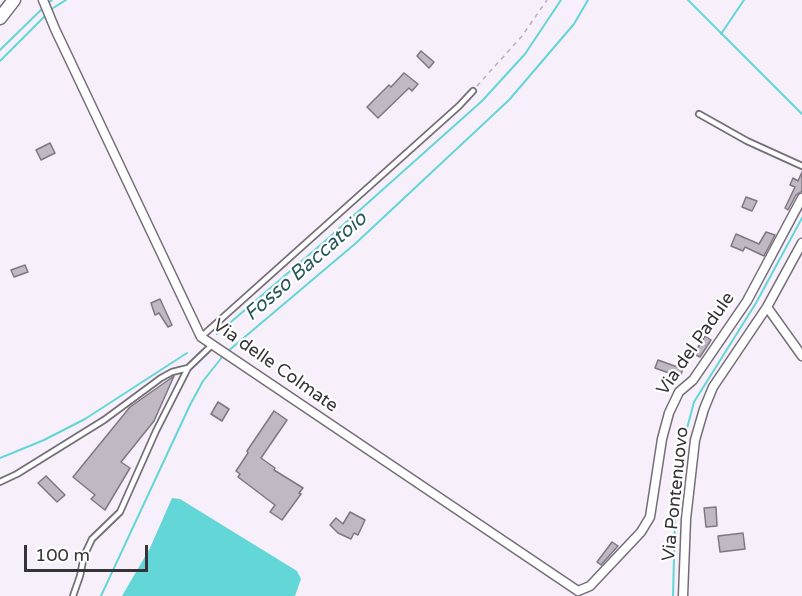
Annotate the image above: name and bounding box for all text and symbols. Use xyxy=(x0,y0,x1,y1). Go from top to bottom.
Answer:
water label: Fosso Baccatoio xyxy=(240,207,372,327)
street label: Via del Padule xyxy=(652,288,740,400)
street label: Via delle Colmate xyxy=(208,315,342,417)
street label: Via Pontenuovo xyxy=(658,426,694,562)
scale bar xyxy=(27,533,152,571)
text: 100 m xyxy=(35,544,90,566)

